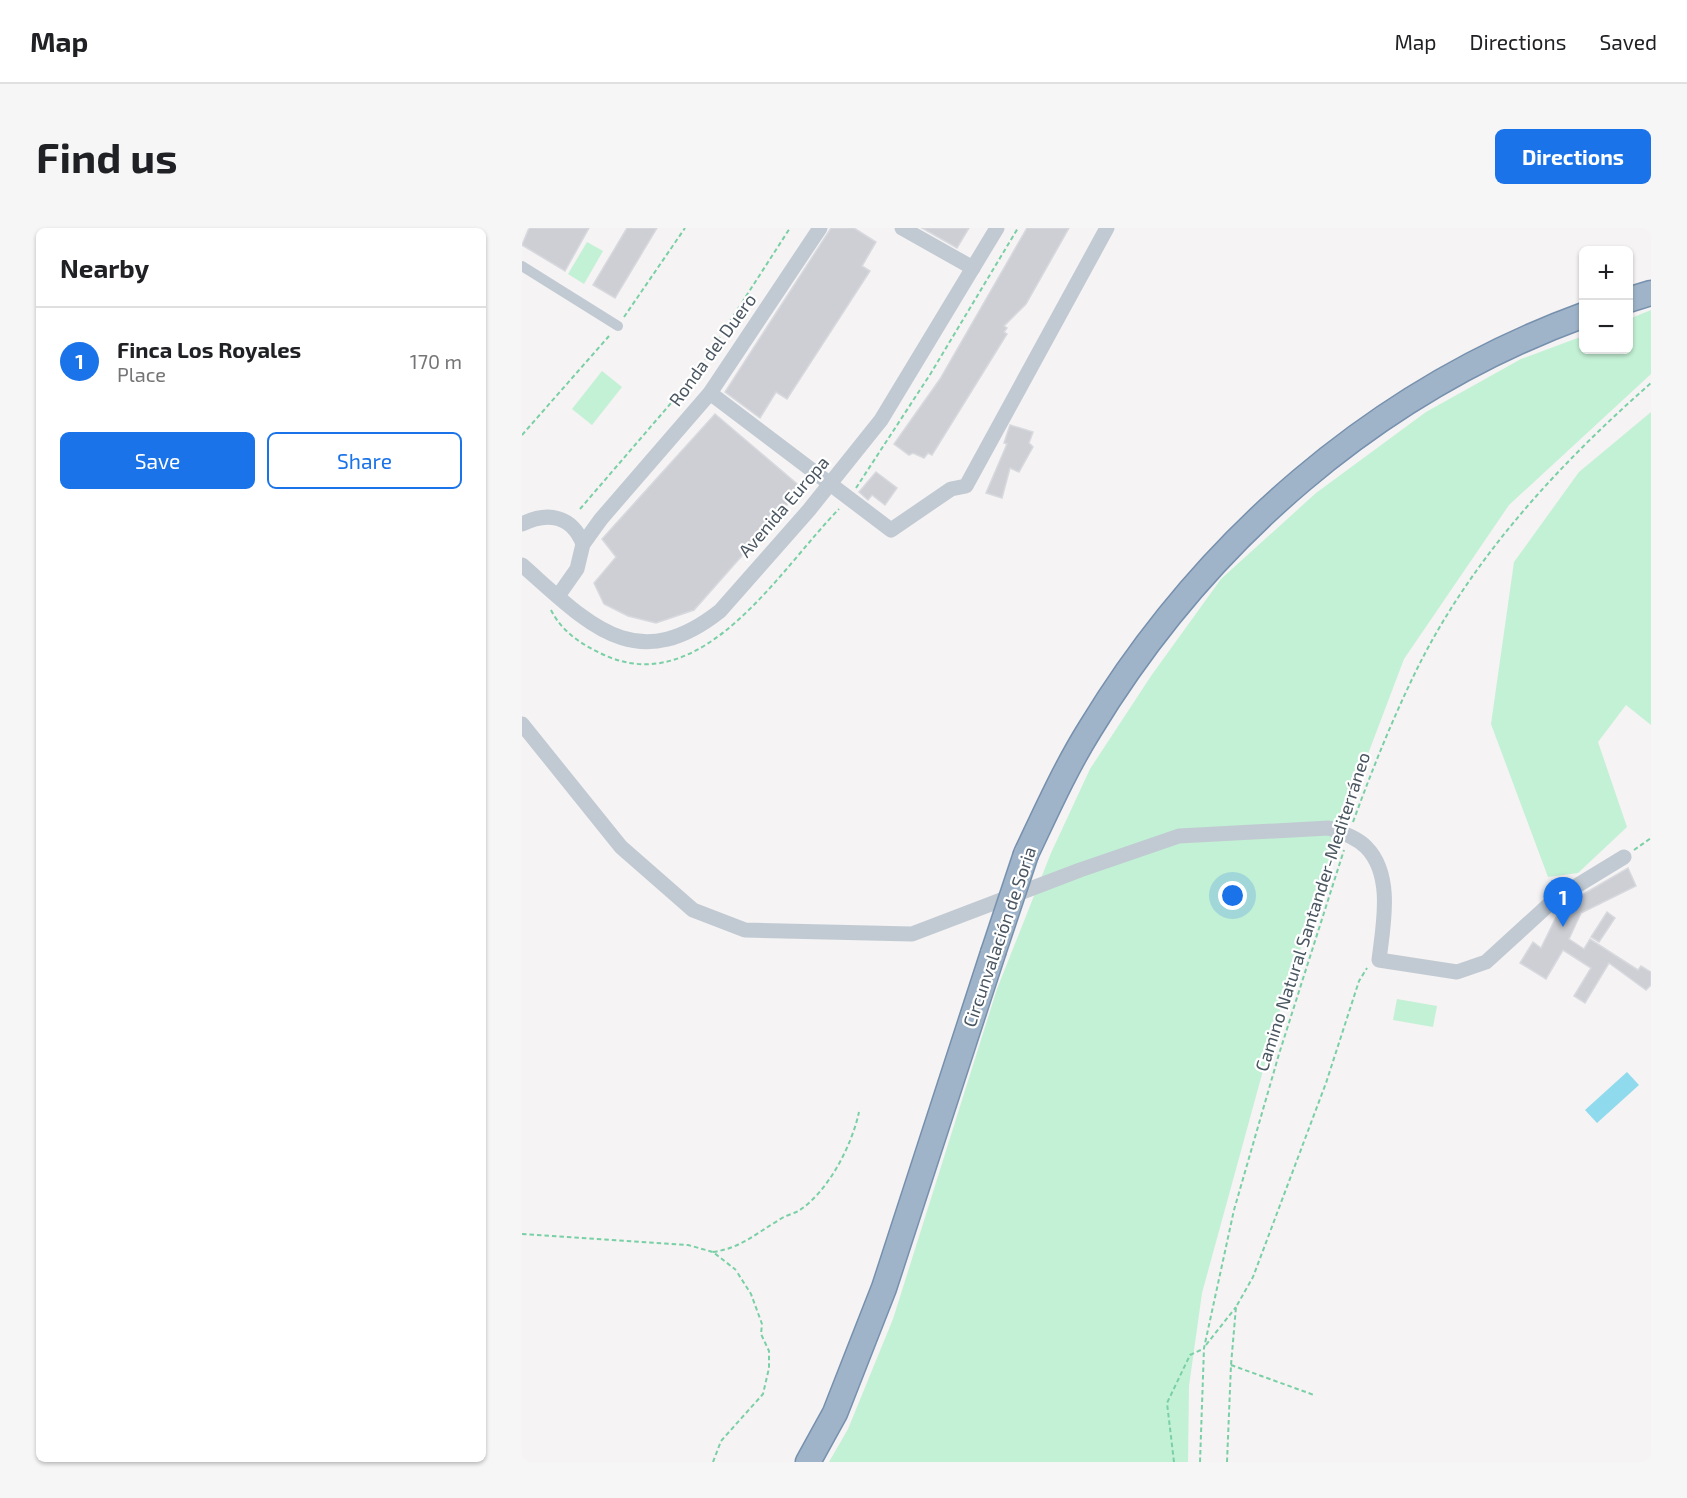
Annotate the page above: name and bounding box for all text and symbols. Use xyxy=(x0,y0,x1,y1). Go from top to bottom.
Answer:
text: Map xyxy=(30,24,88,58)
text: Map xyxy=(1394,29,1437,54)
text: Directions xyxy=(1470,29,1566,54)
text: Saved xyxy=(1599,29,1657,54)
button: Directions xyxy=(1495,129,1651,184)
text: Find us xyxy=(36,131,178,181)
map controls xyxy=(1579,246,1633,354)
button: + xyxy=(1579,246,1633,300)
text: Nearby xyxy=(60,252,149,283)
street label: Ronda del Duero xyxy=(664,289,760,410)
button: − xyxy=(1579,300,1633,354)
text: Finca Los Royales xyxy=(117,336,301,362)
text: 1 xyxy=(75,349,84,373)
text: 170 m xyxy=(410,349,462,373)
text: Place xyxy=(117,362,166,386)
button: Save xyxy=(60,432,255,489)
button: Share xyxy=(267,432,462,489)
street label: Avenida Europa xyxy=(733,451,833,561)
street label: Camino Natural Santander-Mediterráneo xyxy=(1250,749,1374,1074)
street label: Circunvalación de Soria xyxy=(958,843,1040,1030)
pin: 1 xyxy=(1544,878,1582,927)
your location xyxy=(1218,881,1247,910)

